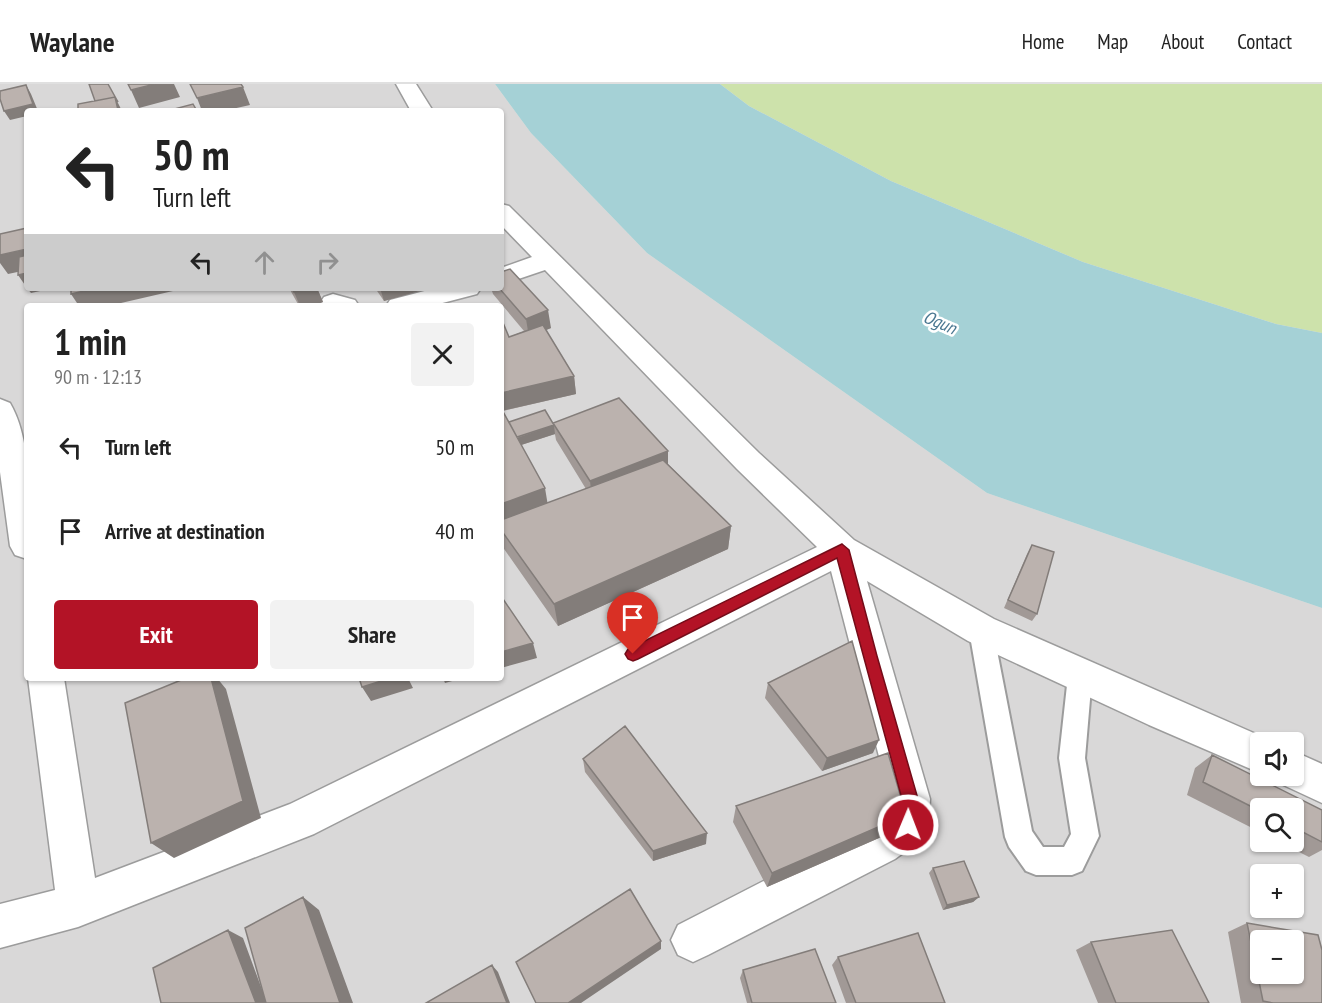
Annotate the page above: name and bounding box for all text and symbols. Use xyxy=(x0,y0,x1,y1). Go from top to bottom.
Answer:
text: Waylane xyxy=(30,23,115,60)
text: Home xyxy=(1022,28,1064,55)
text: Map xyxy=(1097,28,1128,55)
text: About xyxy=(1161,28,1204,55)
text: Contact xyxy=(1237,28,1292,55)
text: 50 m xyxy=(153,127,230,182)
icon: left xyxy=(54,132,132,210)
text: Turn left xyxy=(153,180,231,214)
icon: left xyxy=(185,246,218,279)
icon: ahead xyxy=(248,246,281,279)
icon: right xyxy=(311,246,344,279)
water label: Ogun xyxy=(920,305,961,340)
text: 1 min xyxy=(54,318,127,365)
button: close xyxy=(411,323,474,386)
text: 90 m · 12:13 xyxy=(54,364,142,390)
icon: left xyxy=(54,431,87,464)
text: Turn left xyxy=(105,433,171,461)
text: 50 m xyxy=(435,433,474,461)
icon: arrive xyxy=(54,515,87,548)
text: Arrive at destination xyxy=(105,517,265,545)
text: 40 m xyxy=(435,517,474,545)
pin xyxy=(607,592,658,654)
button: Exit xyxy=(54,600,258,669)
button: Share xyxy=(270,600,474,669)
icon: arrive xyxy=(616,601,649,634)
map controls xyxy=(1250,732,1304,984)
button: sound xyxy=(1250,732,1304,786)
position arrow xyxy=(876,793,940,857)
button: search xyxy=(1250,798,1304,852)
button: + xyxy=(1250,864,1304,918)
button: − xyxy=(1250,930,1304,984)

